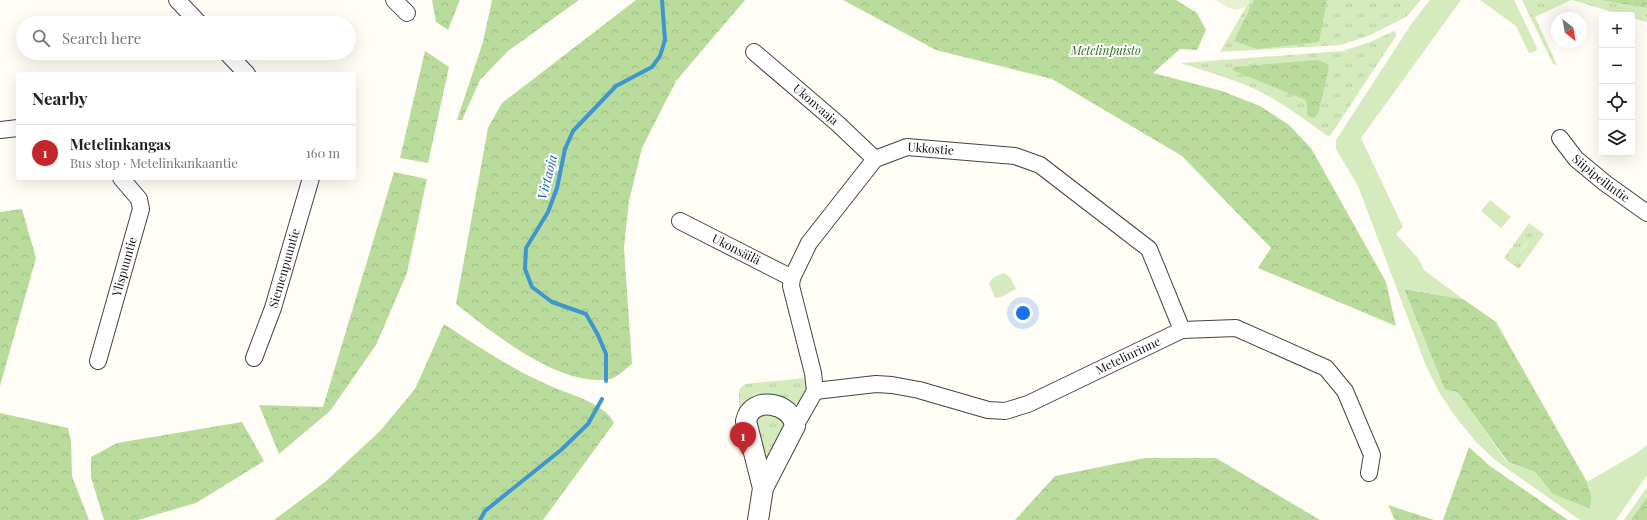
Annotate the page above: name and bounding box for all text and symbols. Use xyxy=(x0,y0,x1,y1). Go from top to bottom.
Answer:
north arrow xyxy=(1551,12,1587,48)
map controls xyxy=(1599,12,1635,156)
button: + xyxy=(1599,12,1635,48)
search box xyxy=(16,16,356,60)
icon: search xyxy=(30,27,52,49)
text: Search here xyxy=(62,28,141,48)
park label: Metelinpuisto xyxy=(1070,42,1141,58)
button: − xyxy=(1599,48,1635,84)
street label: Ukonvaaja xyxy=(790,80,842,128)
button: locate xyxy=(1599,84,1635,120)
text: Nearby xyxy=(32,87,87,109)
button: layers xyxy=(1599,120,1635,156)
text: Metelinkangas xyxy=(70,134,171,154)
street label: Ukkostie xyxy=(907,138,955,158)
text: 1 xyxy=(43,144,47,161)
text: 160 m xyxy=(306,144,340,161)
street label: Siipipeilintie xyxy=(1569,150,1633,205)
water label: Virtaoja xyxy=(533,153,560,201)
text: Bus stop · Metelinkankaantie xyxy=(70,154,238,171)
street label: Siemenpuuntie xyxy=(265,226,303,309)
street label: Ukonsäilä xyxy=(710,230,764,268)
street label: Ylispuuntie xyxy=(107,235,140,299)
your location xyxy=(1013,303,1033,323)
street label: Metelinrinne xyxy=(1093,333,1163,377)
pin: 1 xyxy=(730,422,756,455)

